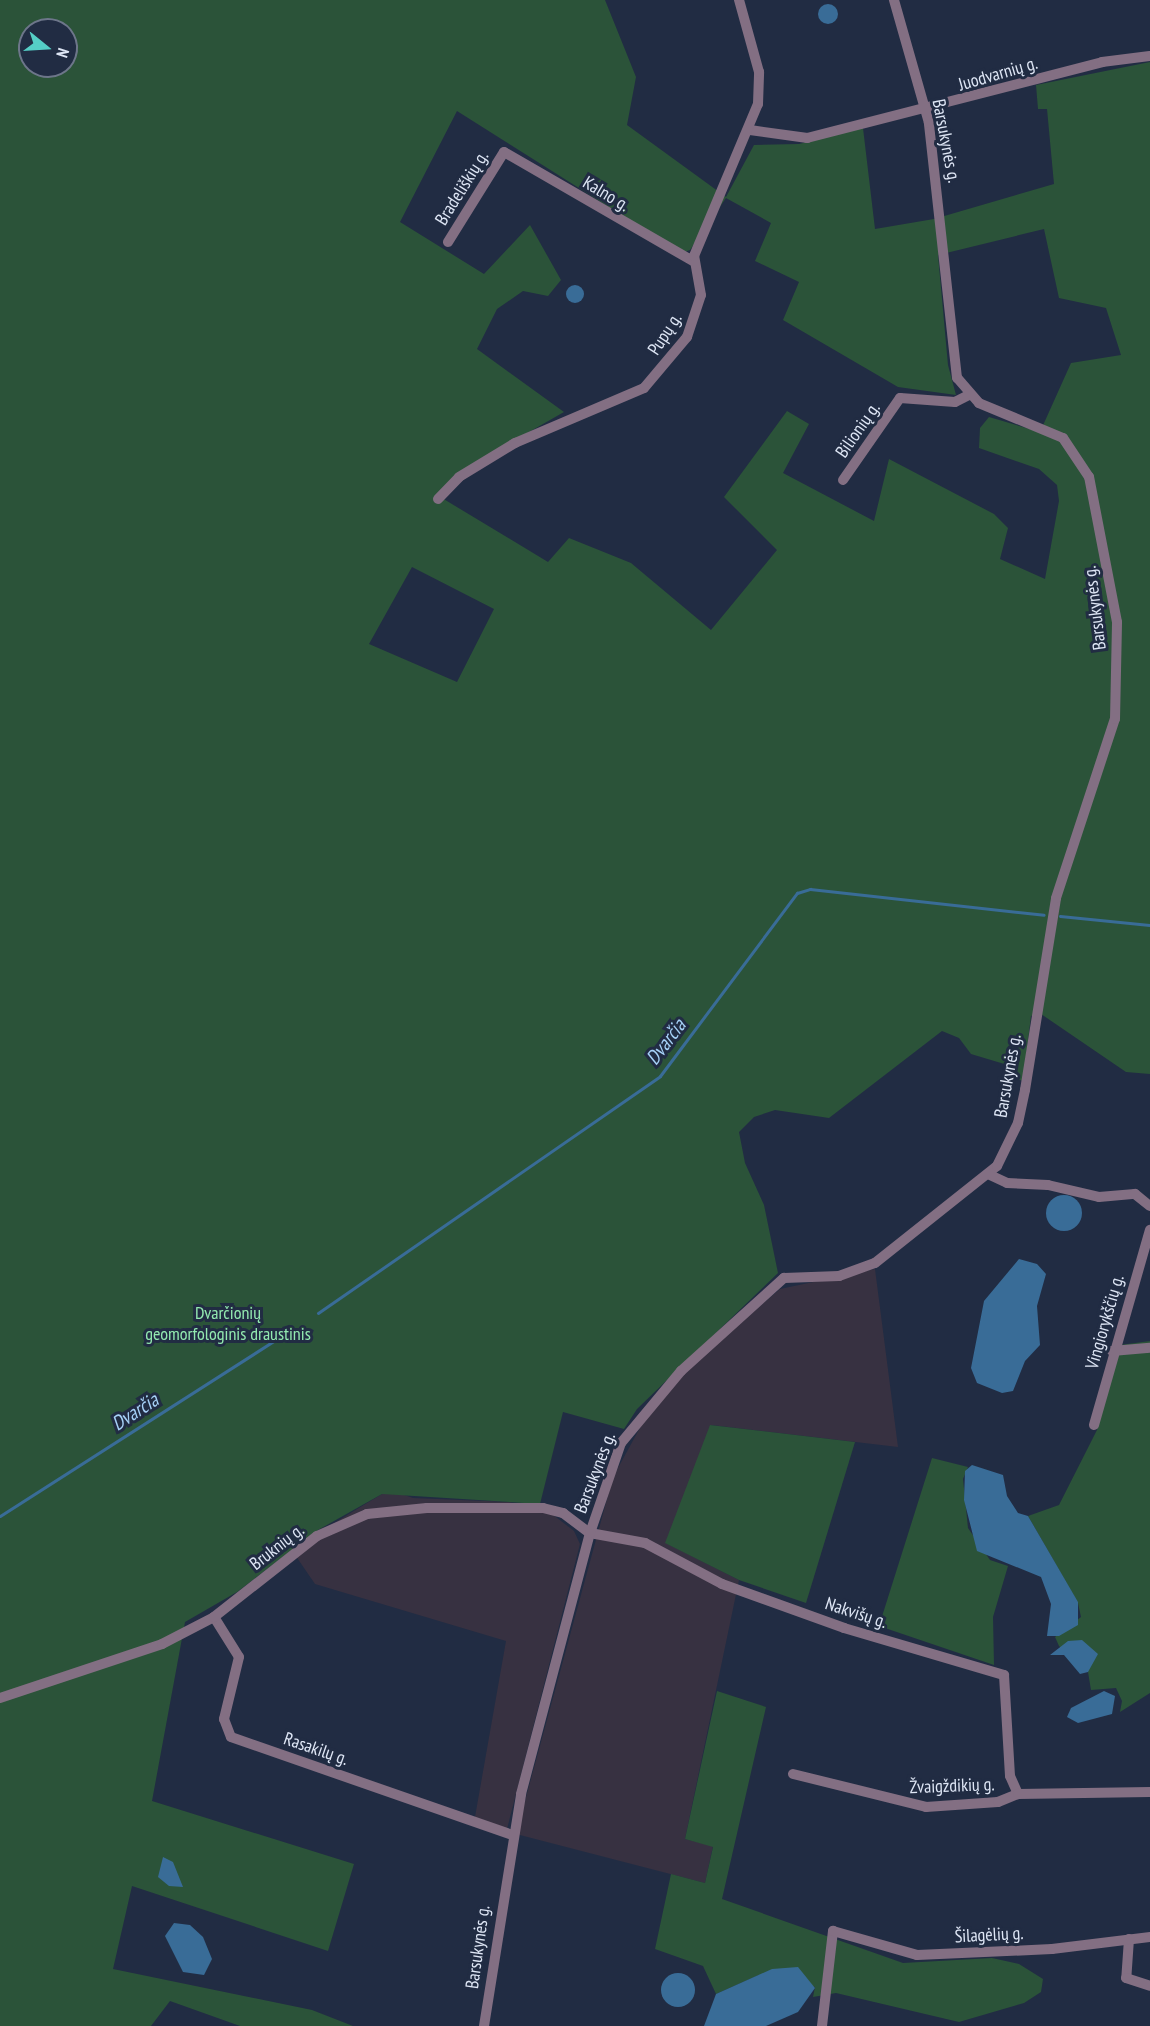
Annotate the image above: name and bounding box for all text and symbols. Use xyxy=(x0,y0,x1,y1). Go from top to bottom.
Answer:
north arrow xyxy=(18,18,78,78)
text: N xyxy=(52,46,74,60)
street label: Juodvarnių g. xyxy=(956,52,1040,96)
street label: Barsukynės g. xyxy=(927,97,965,185)
street label: Bradeliškių g. xyxy=(431,147,493,229)
street label: Kalno g. xyxy=(579,172,633,216)
street label: Pupų g. xyxy=(643,309,687,359)
street label: Bilionių g. xyxy=(831,398,885,462)
street label: Barsukynės g. xyxy=(1079,565,1111,651)
water label: Dvarčia xyxy=(641,1014,691,1070)
street label: Barsukynės g. xyxy=(990,1033,1026,1119)
street label: Vingiorykščių g. xyxy=(1081,1272,1129,1372)
park label: Dvarčionių geomorfologinis draustinis xyxy=(145,1303,311,1346)
water label: Dvarčia xyxy=(107,1388,163,1436)
street label: Barsukynės g. xyxy=(570,1430,620,1516)
street label: Bruknių g. xyxy=(246,1519,308,1575)
street label: Nakvišų g. xyxy=(822,1593,890,1633)
street label: Rasakilų g. xyxy=(281,1728,351,1770)
street label: Žvaigždikių g. xyxy=(909,1774,995,1798)
street label: Barsukynės g. xyxy=(461,1904,495,1990)
street label: Šilagėlių g. xyxy=(954,1922,1024,1948)

